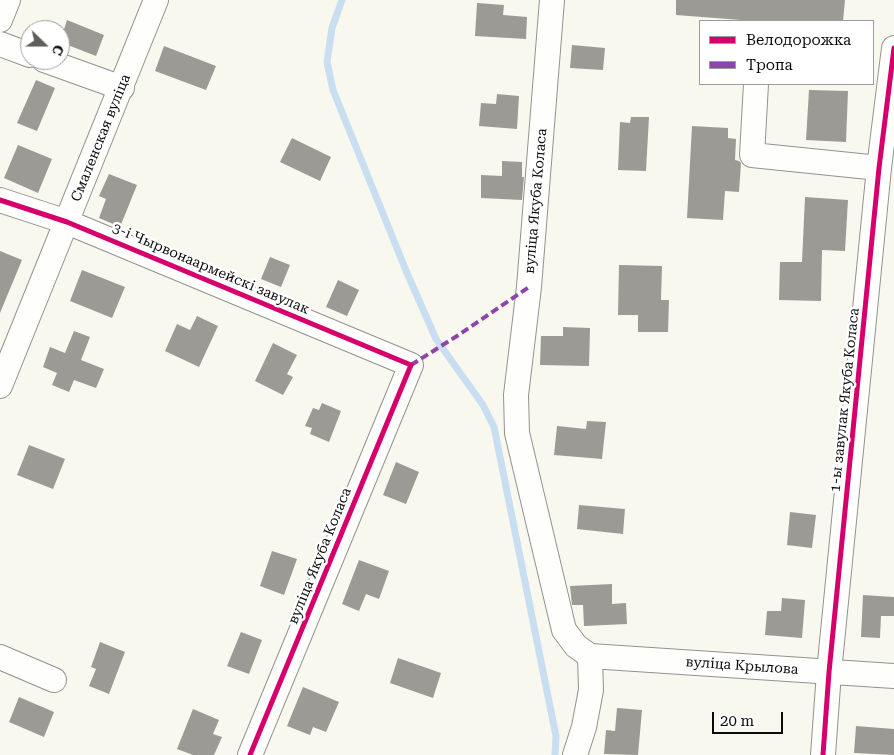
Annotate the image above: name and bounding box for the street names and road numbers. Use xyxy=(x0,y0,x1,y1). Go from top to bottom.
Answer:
street label: Смаленская вуліца xyxy=(68,72,134,204)
street label: вуліца Якуба Коласа xyxy=(521,128,551,274)
street label: 3-і Чырвонаармейскі завулак xyxy=(110,220,312,318)
street label: 1-ы завулак Якуба Коласа xyxy=(827,307,863,493)
street label: вуліца Якуба Коласа xyxy=(285,485,355,627)
street label: вуліца Крылова xyxy=(685,654,799,678)

